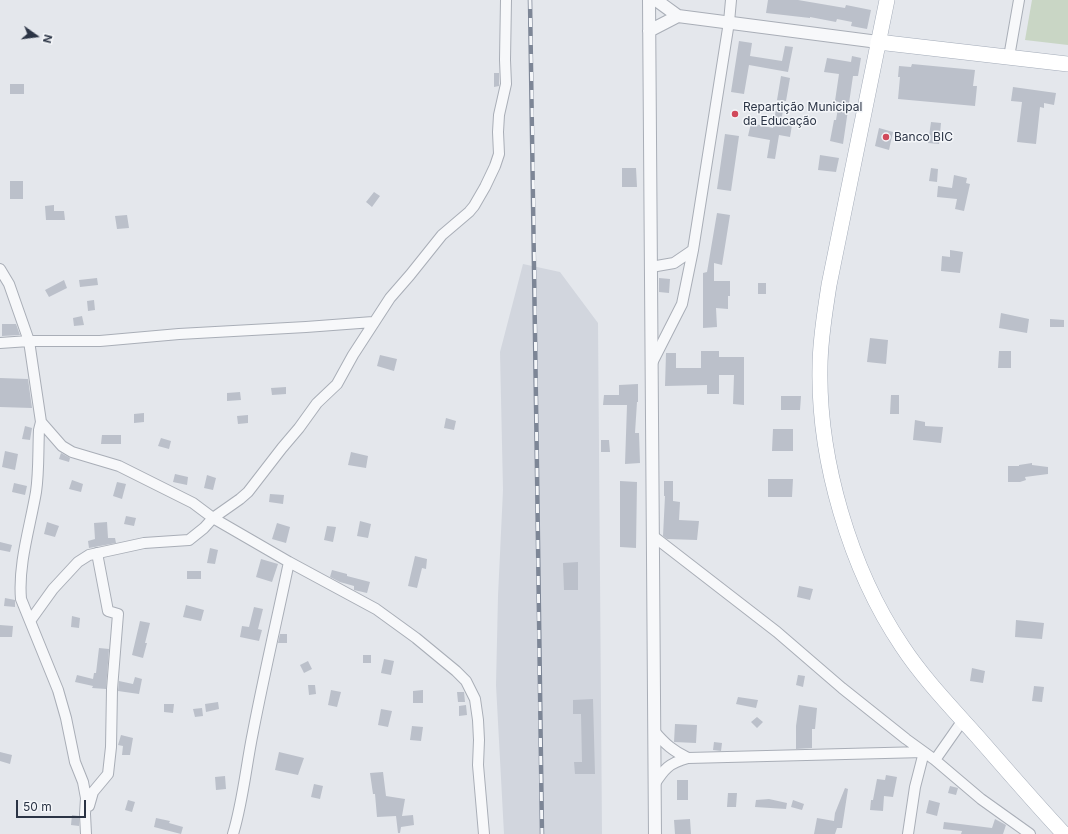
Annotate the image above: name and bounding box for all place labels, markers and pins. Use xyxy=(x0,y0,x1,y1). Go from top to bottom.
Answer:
place label: Repartição Municipal da Educação xyxy=(743,100,862,128)
marker: Repartição Municipal da Educação xyxy=(730,109,740,119)
place label: Banco BIC xyxy=(894,130,953,144)
marker: Banco BIC xyxy=(881,132,891,142)

